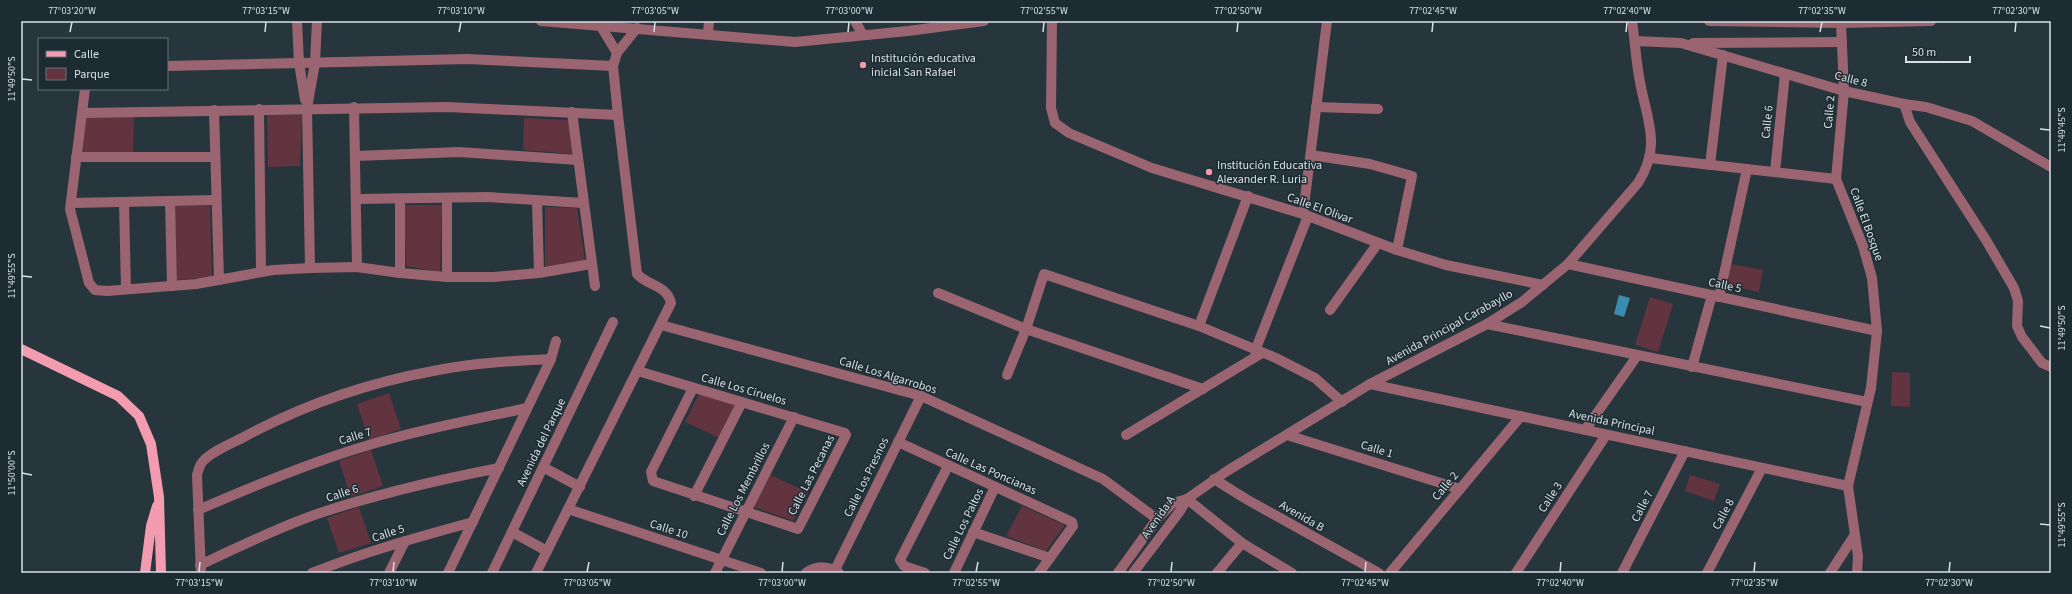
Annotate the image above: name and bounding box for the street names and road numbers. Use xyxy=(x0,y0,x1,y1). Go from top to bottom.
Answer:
street label: Calle 8 xyxy=(1833,67,1869,92)
street label: Calle 2 xyxy=(1820,95,1839,129)
street label: Calle 6 xyxy=(1757,105,1778,140)
street label: Calle El Bosque xyxy=(1845,185,1888,263)
street label: Calle El Olivar xyxy=(1285,189,1356,228)
street label: Calle 5 xyxy=(1707,274,1743,297)
street label: Avenida Principal Carabayllo xyxy=(1383,285,1516,370)
street label: Calle Los Algarrobos xyxy=(837,353,939,398)
street label: Calle Los Ciruelos xyxy=(699,369,788,410)
street label: Avenida del Parque xyxy=(513,395,570,489)
street label: Avenida Principal xyxy=(1568,405,1656,440)
street label: Calle 7 xyxy=(337,423,374,449)
street label: Calle Las Pecanas xyxy=(784,432,839,518)
street label: Calle Los Presnos xyxy=(840,434,893,520)
street label: Calle 1 xyxy=(1358,436,1395,462)
street label: Calle Los Membrillos xyxy=(712,439,774,539)
street label: Calle Las Poncianas xyxy=(942,444,1039,499)
street label: Calle 2 xyxy=(1428,468,1463,505)
street label: Calle 3 xyxy=(1534,479,1567,516)
street label: Calle 6 xyxy=(324,480,361,507)
street label: Calle Los Paltos xyxy=(939,486,988,563)
street label: Calle 7 xyxy=(1627,487,1658,525)
street label: Avenida A xyxy=(1137,492,1180,542)
street label: Calle 8 xyxy=(1708,495,1739,533)
street label: Avenida B xyxy=(1276,497,1327,536)
street label: Calle 10 xyxy=(648,515,690,544)
street label: Calle 5 xyxy=(370,520,407,547)

